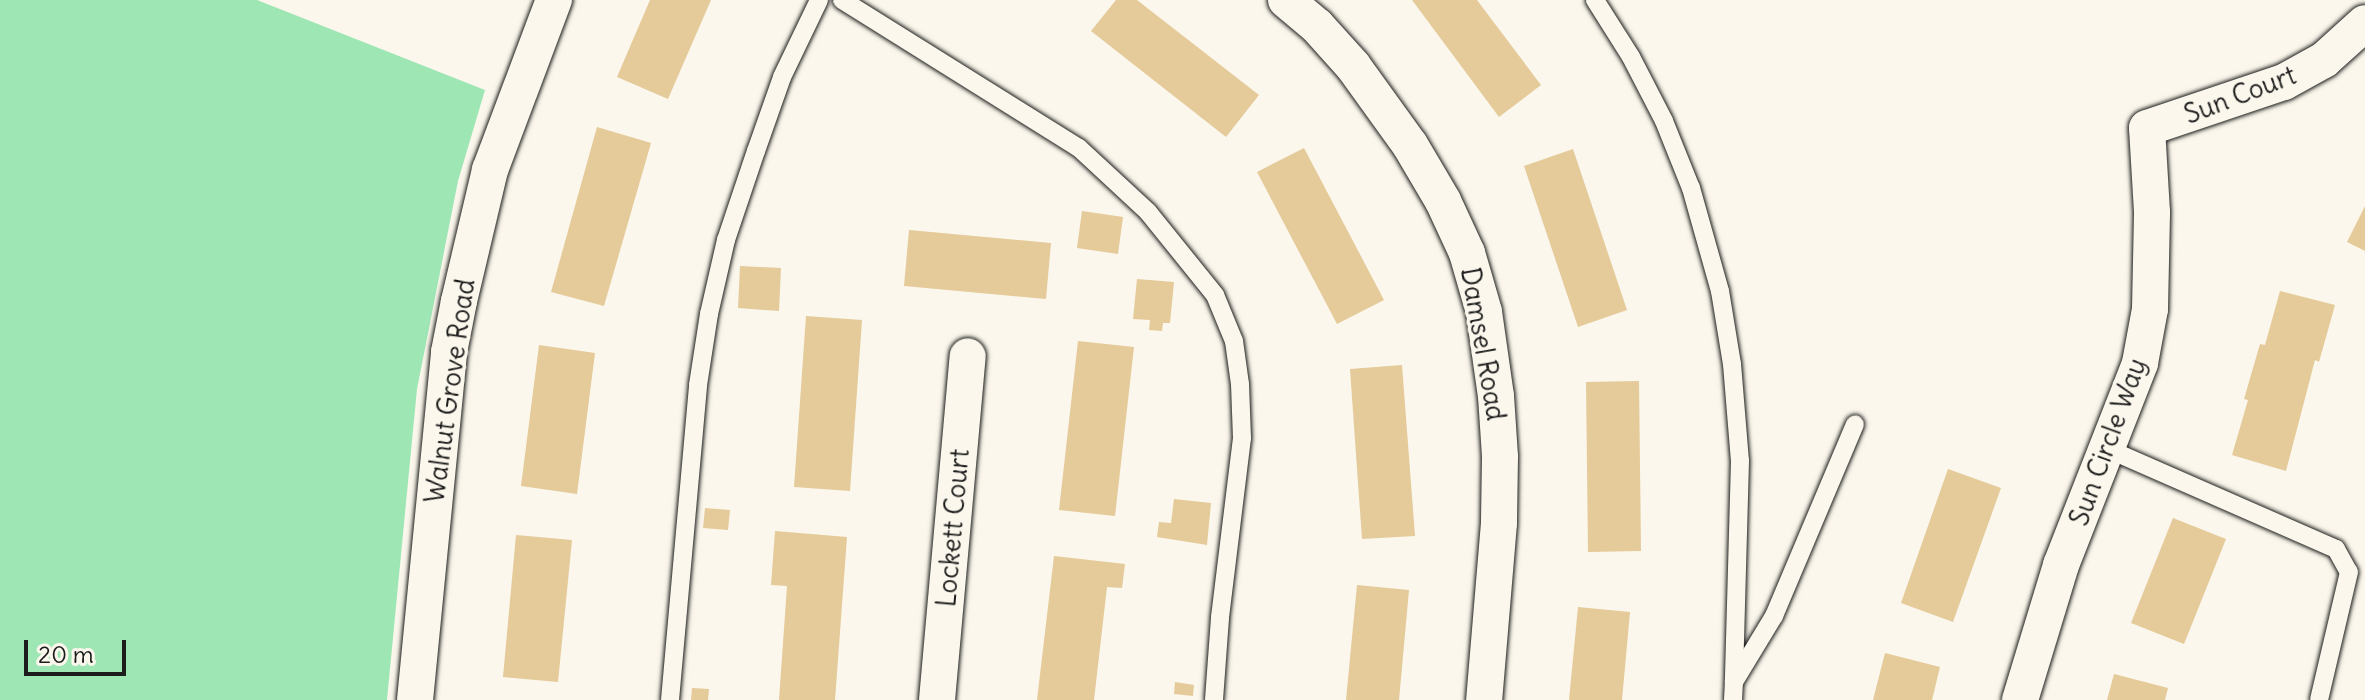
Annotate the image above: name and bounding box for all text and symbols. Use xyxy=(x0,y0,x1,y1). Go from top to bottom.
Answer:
street label: Sun Court xyxy=(2180,59,2300,131)
street label: Damsel Road xyxy=(1454,265,1512,423)
street label: Walnut Grove Road xyxy=(419,277,481,505)
street label: Sun Circle Way xyxy=(2063,354,2153,530)
street label: Lockett Court xyxy=(931,448,975,608)
scale bar xyxy=(28,624,130,674)
text: 20 m xyxy=(38,639,94,669)

